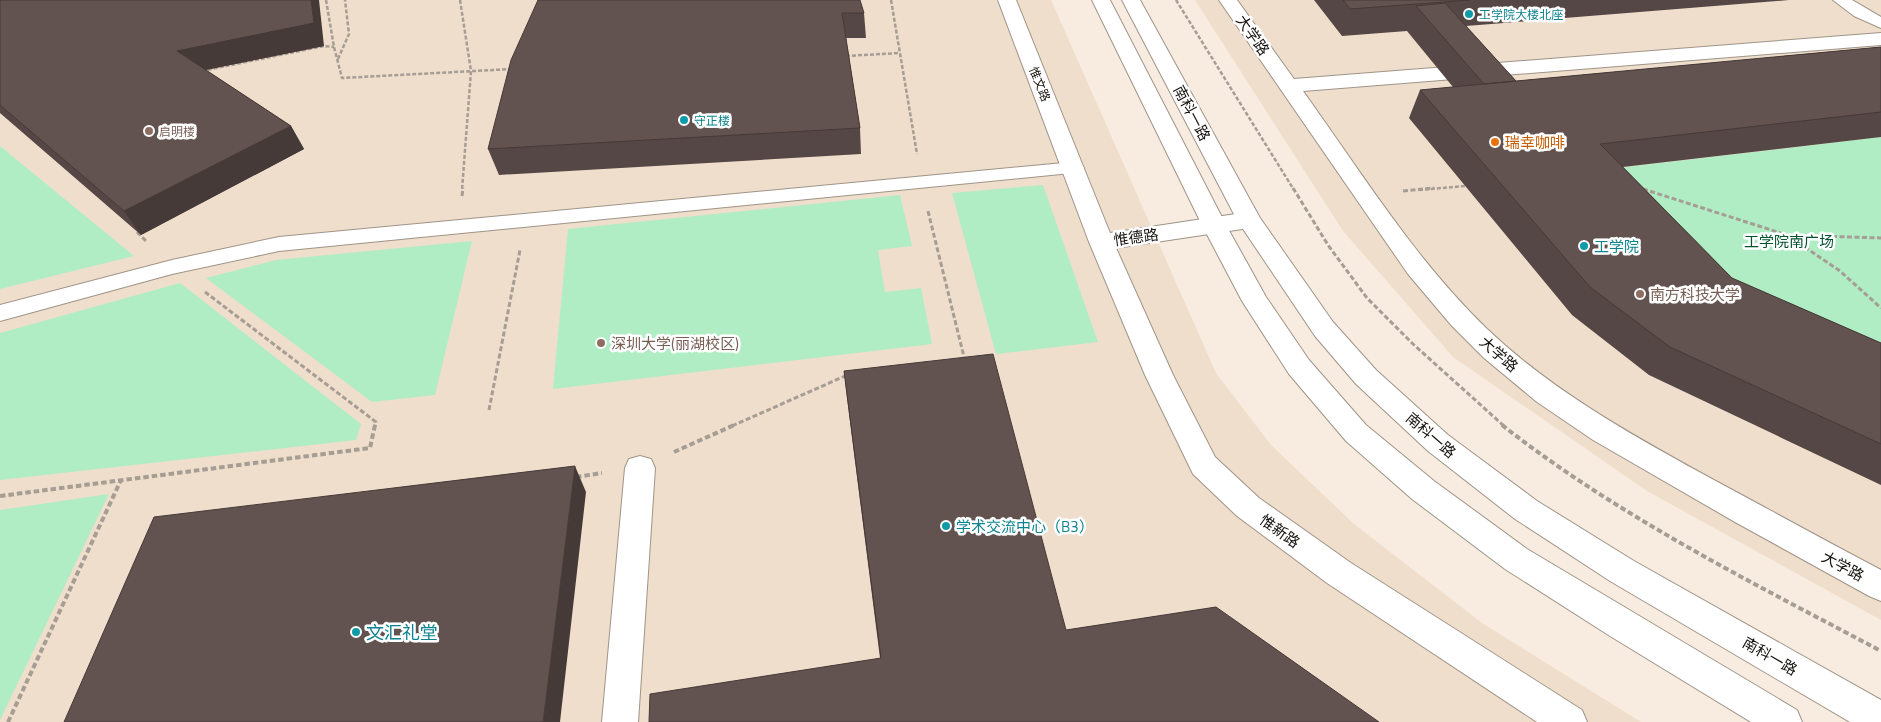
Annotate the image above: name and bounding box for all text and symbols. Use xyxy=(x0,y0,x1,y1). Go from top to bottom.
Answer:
place label: 工学院大楼北座 xyxy=(1479,5,1563,24)
marker: 工学院大楼北座 xyxy=(1463,8,1475,20)
street label: 大学路 xyxy=(1231,10,1275,60)
street label: 惟文路 xyxy=(1024,64,1056,104)
street label: 南科一路 xyxy=(1168,81,1216,145)
place label: 守正楼 xyxy=(694,111,730,130)
marker: 守正楼 xyxy=(678,114,690,126)
place label: 启明楼 xyxy=(159,122,195,141)
marker: 启明楼 xyxy=(143,125,155,137)
place label: 瑞幸咖啡 xyxy=(1505,131,1565,154)
marker: 瑞幸咖啡 xyxy=(1489,136,1501,148)
street label: 惟德路 xyxy=(1112,222,1160,252)
park label: 工学院南广场 xyxy=(1744,230,1834,253)
place label: 工学院 xyxy=(1594,235,1639,258)
marker: 工学院 xyxy=(1578,240,1590,252)
place label: 南方科技大学 xyxy=(1650,283,1740,306)
marker: 南方科技大学 xyxy=(1634,288,1646,300)
street label: 大学路 xyxy=(1474,331,1524,377)
place label: 深圳大学(丽湖校区) xyxy=(611,332,739,355)
marker: 深圳大学(丽湖校区) xyxy=(595,337,607,349)
street label: 南科一路 xyxy=(1401,407,1461,463)
street label: 惟新路 xyxy=(1255,508,1305,554)
place label: 学术交流中心（B3） xyxy=(956,515,1094,538)
marker: 学术交流中心（B3） xyxy=(940,520,952,532)
street label: 大学路 xyxy=(1818,545,1868,587)
place label: 文汇礼堂 xyxy=(366,619,438,646)
marker: 文汇礼堂 xyxy=(350,626,362,638)
street label: 南科一路 xyxy=(1738,631,1802,681)

